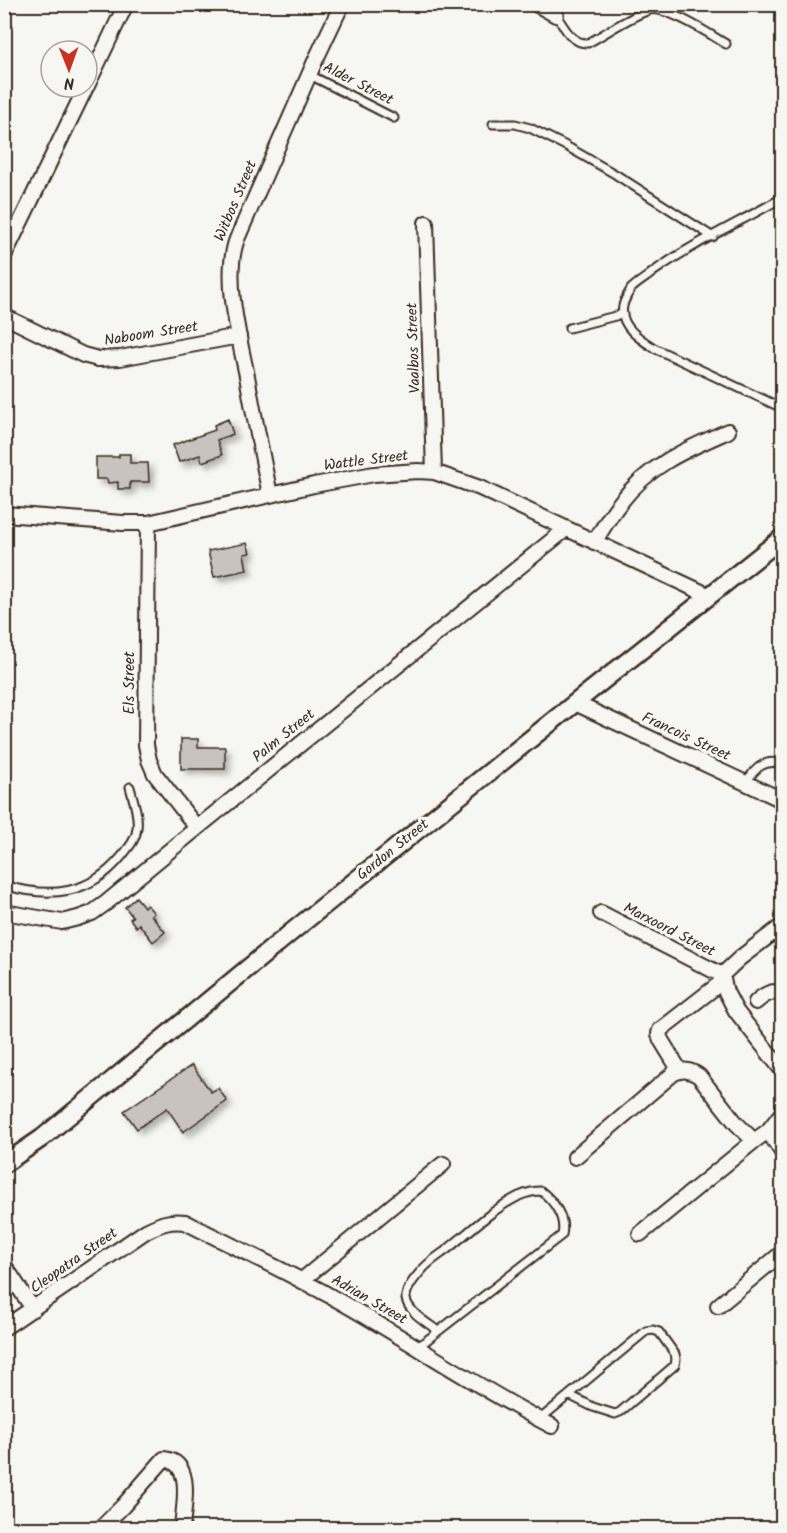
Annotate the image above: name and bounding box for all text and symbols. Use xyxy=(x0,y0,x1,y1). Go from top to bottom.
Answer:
north arrow xyxy=(39,39,99,99)
street label: Alder Street xyxy=(319,56,397,112)
text: N xyxy=(64,70,75,95)
street label: Witbos Street xyxy=(208,156,264,245)
street label: Vaalbos Street xyxy=(400,302,428,394)
street label: Naboom Street xyxy=(102,315,200,353)
street label: Wattle Street xyxy=(322,444,410,478)
street label: Els Street xyxy=(118,651,142,714)
street label: Palm Street xyxy=(247,703,321,769)
street label: Francois Street xyxy=(638,706,734,768)
street label: Gordon Street xyxy=(352,813,435,887)
street label: Marxoord Street xyxy=(619,897,719,964)
street label: Cleopatra Street xyxy=(25,1222,123,1300)
street label: Adrian Street xyxy=(327,1269,412,1332)

